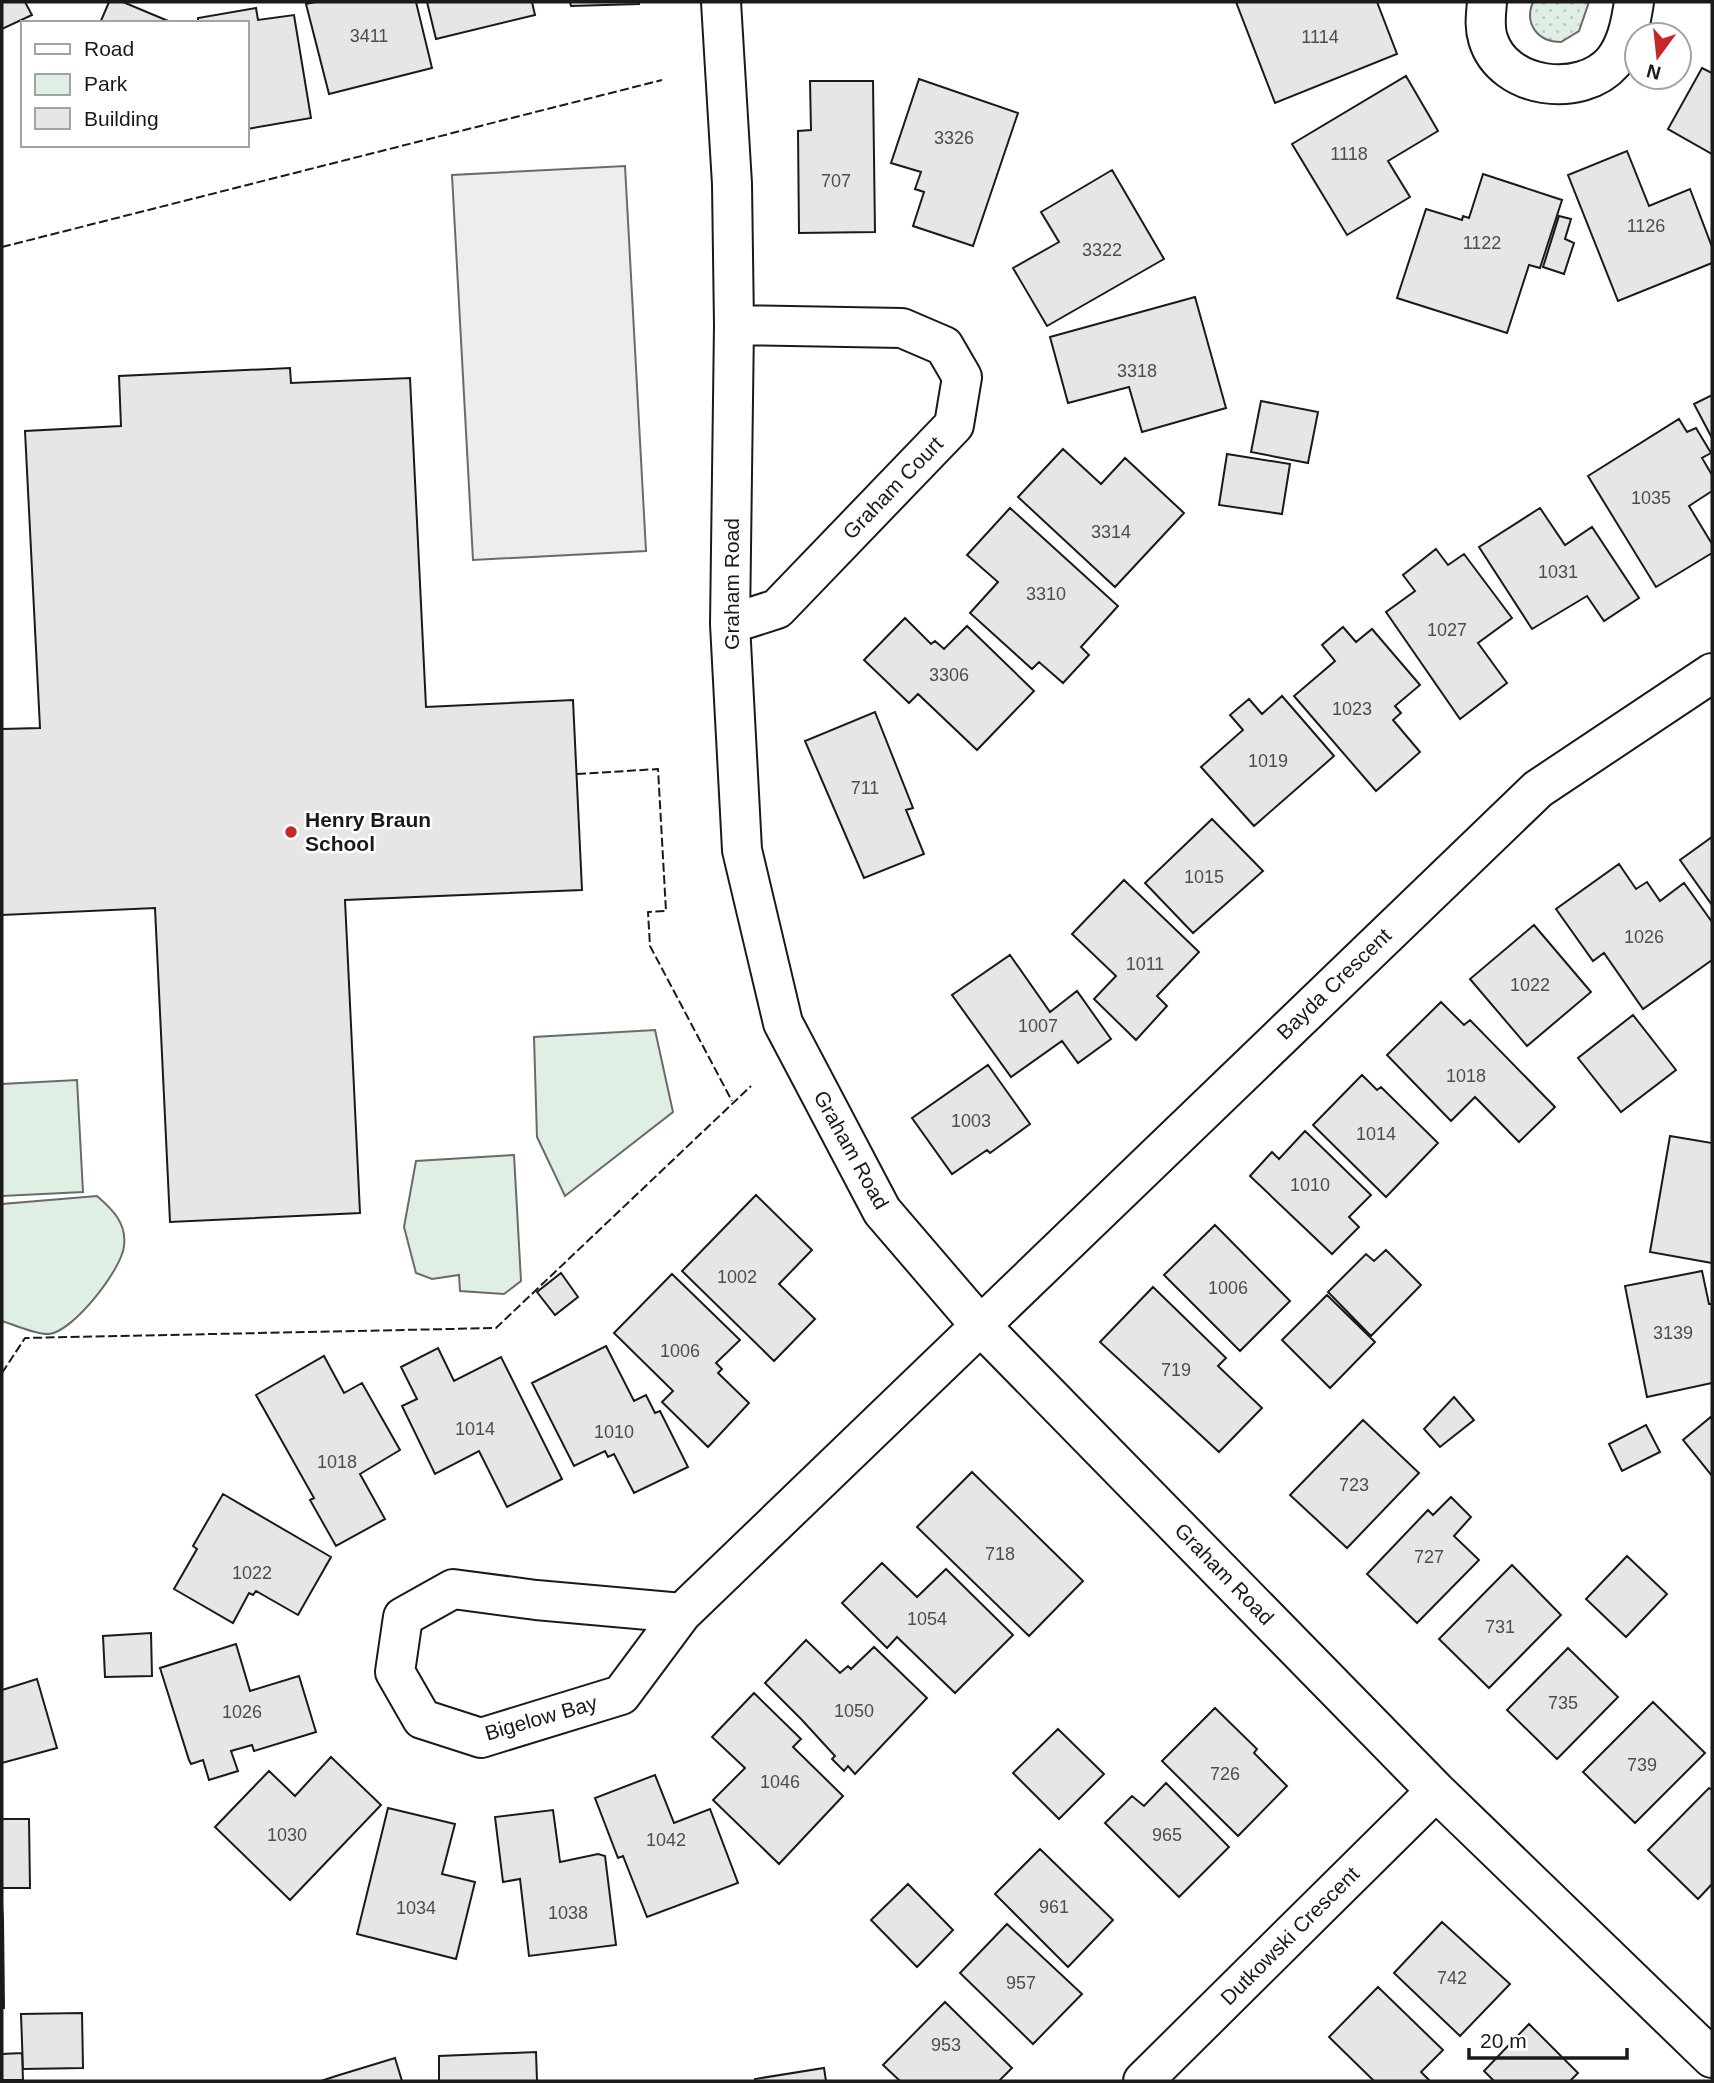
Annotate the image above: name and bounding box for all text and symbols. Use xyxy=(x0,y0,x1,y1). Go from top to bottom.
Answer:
legend xyxy=(21,21,248,147)
north arrow xyxy=(1623,21,1693,91)
house number: 3411 xyxy=(350,26,388,46)
house number: 1114 xyxy=(1301,27,1339,47)
text: Road xyxy=(84,37,134,60)
text: N xyxy=(1644,60,1663,84)
text: Park xyxy=(84,72,128,95)
text: Building xyxy=(84,107,159,130)
house number: 3326 xyxy=(934,128,974,148)
house number: 1118 xyxy=(1330,144,1368,164)
house number: 707 xyxy=(821,171,851,191)
house number: 1126 xyxy=(1627,216,1665,236)
house number: 1122 xyxy=(1463,233,1501,253)
house number: 3322 xyxy=(1082,240,1122,260)
house number: 3318 xyxy=(1117,361,1157,381)
street label: Graham Court xyxy=(838,432,947,543)
house number: 1035 xyxy=(1631,488,1671,508)
street label: Graham Road xyxy=(720,518,743,650)
house number: 3314 xyxy=(1091,522,1131,542)
house number: 1031 xyxy=(1538,562,1578,582)
house number: 3310 xyxy=(1026,584,1066,604)
house number: 1027 xyxy=(1427,620,1467,640)
house number: 3306 xyxy=(929,665,969,685)
house number: 1023 xyxy=(1332,699,1372,719)
house number: 1019 xyxy=(1248,751,1288,771)
house number: 711 xyxy=(851,778,879,798)
place label: Henry Braun School xyxy=(305,808,431,855)
marker: Henry Braun School xyxy=(283,824,299,840)
house number: 1015 xyxy=(1184,867,1224,887)
street label: Bayda Crescent xyxy=(1272,923,1395,1044)
house number: 1026 xyxy=(1624,927,1664,947)
house number: 1011 xyxy=(1126,954,1164,974)
house number: 1022 xyxy=(1510,975,1550,995)
house number: 1007 xyxy=(1018,1016,1058,1036)
house number: 1018 xyxy=(1446,1066,1486,1086)
street label: Graham Road xyxy=(809,1086,893,1213)
house number: 1003 xyxy=(951,1111,991,1131)
house number: 1014 xyxy=(1356,1124,1396,1144)
house number: 1010 xyxy=(1290,1175,1330,1195)
house number: 1002 xyxy=(717,1267,757,1287)
house number: 1006 xyxy=(1208,1278,1248,1298)
house number: 3139 xyxy=(1653,1323,1693,1343)
house number: 1006 xyxy=(660,1341,700,1361)
house number: 719 xyxy=(1161,1360,1191,1380)
house number: 1014 xyxy=(455,1419,495,1439)
house number: 1010 xyxy=(594,1422,634,1442)
house number: 1018 xyxy=(317,1452,357,1472)
house number: 723 xyxy=(1339,1475,1369,1495)
street label: Graham Road xyxy=(1170,1518,1278,1629)
house number: 718 xyxy=(985,1544,1015,1564)
house number: 727 xyxy=(1414,1547,1444,1567)
house number: 1022 xyxy=(232,1563,272,1583)
house number: 1054 xyxy=(907,1609,947,1629)
house number: 731 xyxy=(1485,1617,1515,1637)
street label: Bigelow Bay xyxy=(482,1690,600,1745)
house number: 735 xyxy=(1548,1693,1578,1713)
house number: 1050 xyxy=(834,1701,874,1721)
house number: 1026 xyxy=(222,1702,262,1722)
house number: 739 xyxy=(1627,1755,1657,1775)
house number: 726 xyxy=(1210,1764,1240,1784)
house number: 1046 xyxy=(760,1772,800,1792)
house number: 1030 xyxy=(267,1825,307,1845)
house number: 965 xyxy=(1152,1825,1182,1845)
house number: 1042 xyxy=(646,1830,686,1850)
street label: Dutkowski Crescent xyxy=(1216,1862,1363,2009)
house number: 961 xyxy=(1039,1897,1069,1917)
house number: 1034 xyxy=(396,1898,436,1918)
house number: 1038 xyxy=(548,1903,588,1923)
house number: 742 xyxy=(1437,1968,1467,1988)
house number: 957 xyxy=(1006,1973,1036,1993)
scale bar xyxy=(1469,2016,1626,2060)
text: 20 m xyxy=(1480,2029,1527,2052)
house number: 953 xyxy=(931,2035,961,2055)

